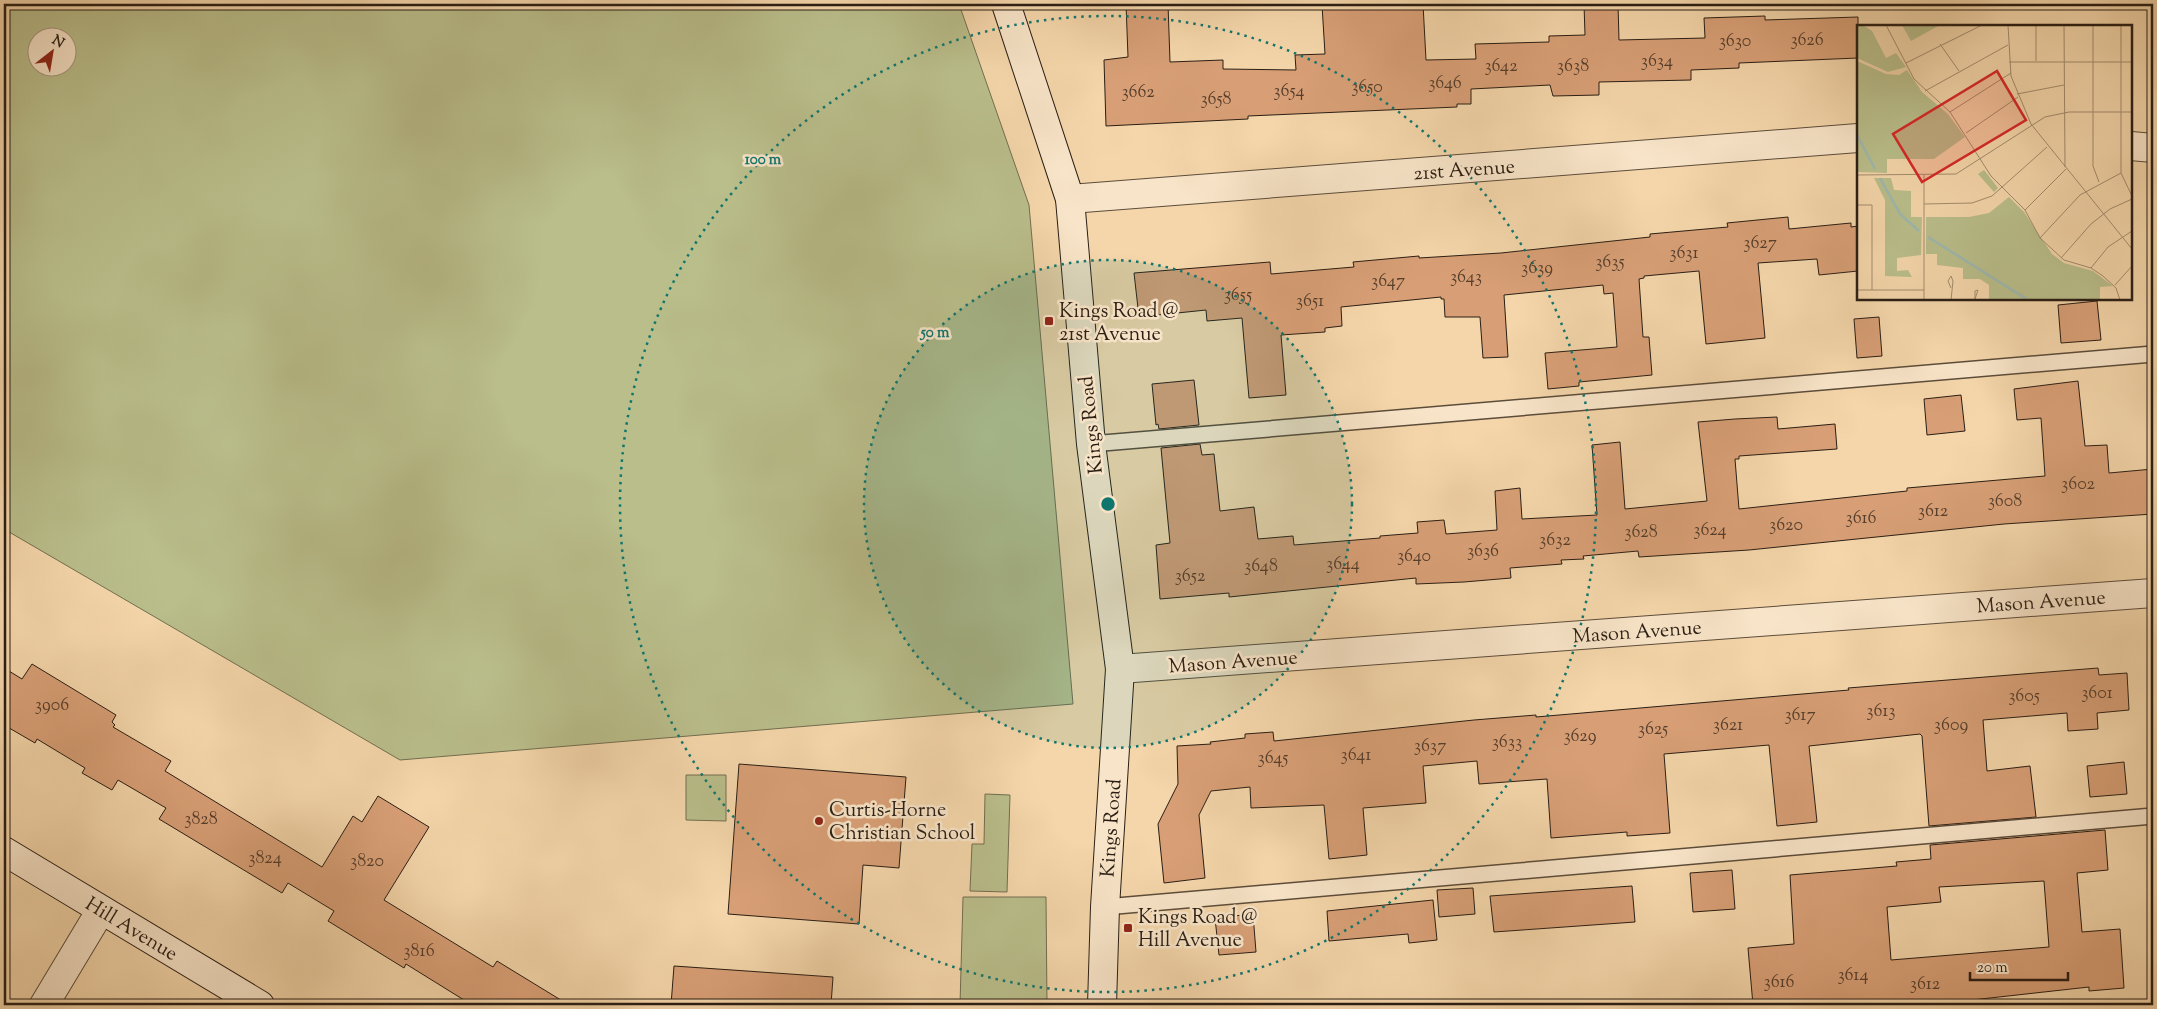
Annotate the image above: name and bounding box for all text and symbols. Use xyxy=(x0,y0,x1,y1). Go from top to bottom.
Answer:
inset map xyxy=(1857,25,2132,300)
north arrow xyxy=(28,28,78,78)
house number: 3626 xyxy=(1790,28,1824,54)
house number: 3630 xyxy=(1719,29,1751,55)
text: N xyxy=(48,31,68,54)
house number: 3634 xyxy=(1641,49,1673,75)
house number: 3642 xyxy=(1484,54,1518,80)
house number: 3638 xyxy=(1557,54,1589,80)
house number: 3646 xyxy=(1428,71,1462,97)
house number: 3650 xyxy=(1351,75,1383,101)
house number: 3654 xyxy=(1273,79,1305,105)
house number: 3662 xyxy=(1121,80,1155,106)
house number: 3658 xyxy=(1200,87,1232,113)
text: 100 m xyxy=(745,150,782,171)
street label: 21st Avenue xyxy=(1412,153,1516,190)
house number: 3627 xyxy=(1743,231,1777,257)
house number: 3631 xyxy=(1669,241,1699,267)
house number: 3635 xyxy=(1595,250,1625,276)
house number: 3639 xyxy=(1521,256,1553,282)
house number: 3643 xyxy=(1450,265,1482,291)
house number: 3647 xyxy=(1371,269,1405,295)
house number: 3655 xyxy=(1224,283,1252,309)
house number: 3651 xyxy=(1296,289,1324,315)
place label: Kings Road @ 21st Avenue xyxy=(1059,298,1178,350)
marker: Kings Road @ 21st Avenue xyxy=(1043,315,1055,327)
text: 50 m xyxy=(920,323,950,344)
street label: Kings Road xyxy=(1073,374,1112,475)
house number: 3602 xyxy=(2061,472,2095,498)
house number: 3608 xyxy=(1988,489,2022,515)
centre of rings xyxy=(1099,495,1117,513)
house number: 3612 xyxy=(1918,499,1949,525)
house number: 3616 xyxy=(1846,506,1877,532)
house number: 3620 xyxy=(1769,513,1803,539)
house number: 3624 xyxy=(1693,518,1727,544)
house number: 3628 xyxy=(1624,520,1658,546)
house number: 3632 xyxy=(1539,528,1571,554)
house number: 3636 xyxy=(1467,539,1499,565)
house number: 3640 xyxy=(1397,544,1431,570)
house number: 3644 xyxy=(1326,552,1360,578)
house number: 3648 xyxy=(1244,554,1278,580)
house number: 3652 xyxy=(1175,564,1206,590)
street label: Mason Avenue xyxy=(1976,585,2107,622)
street label: Mason Avenue xyxy=(1572,615,1703,652)
street label: Mason Avenue xyxy=(1168,645,1299,682)
house number: 3601 xyxy=(2081,681,2113,707)
house number: 3605 xyxy=(2008,684,2040,710)
house number: 3906 xyxy=(35,693,69,719)
house number: 3613 xyxy=(1866,699,1896,725)
house number: 3617 xyxy=(1784,703,1816,729)
house number: 3621 xyxy=(1713,713,1743,739)
house number: 3609 xyxy=(1934,713,1968,739)
house number: 3625 xyxy=(1638,717,1668,743)
house number: 3629 xyxy=(1563,724,1597,750)
house number: 3633 xyxy=(1492,730,1522,756)
house number: 3637 xyxy=(1414,734,1446,760)
house number: 3641 xyxy=(1341,743,1371,769)
house number: 3645 xyxy=(1258,746,1288,772)
street label: Kings Road xyxy=(1095,778,1130,878)
place label: Curtis-Horne Christian School xyxy=(829,797,976,849)
house number: 3828 xyxy=(184,807,218,833)
marker: Curtis-Horne Christian School xyxy=(813,815,825,827)
house number: 3824 xyxy=(248,846,282,872)
house number: 3820 xyxy=(350,849,384,875)
street label: Hill Avenue xyxy=(79,891,183,969)
place label: Kings Road @ Hill Avenue xyxy=(1138,904,1257,956)
marker: Kings Road @ Hill Avenue xyxy=(1122,922,1134,934)
house number: 3816 xyxy=(403,939,435,965)
scale bar xyxy=(1970,949,2067,981)
text: 20 m xyxy=(1977,958,2008,979)
house number: 3614 xyxy=(1837,963,1869,989)
house number: 3616 xyxy=(1764,970,1795,996)
house number: 3612 xyxy=(1910,972,1941,998)

